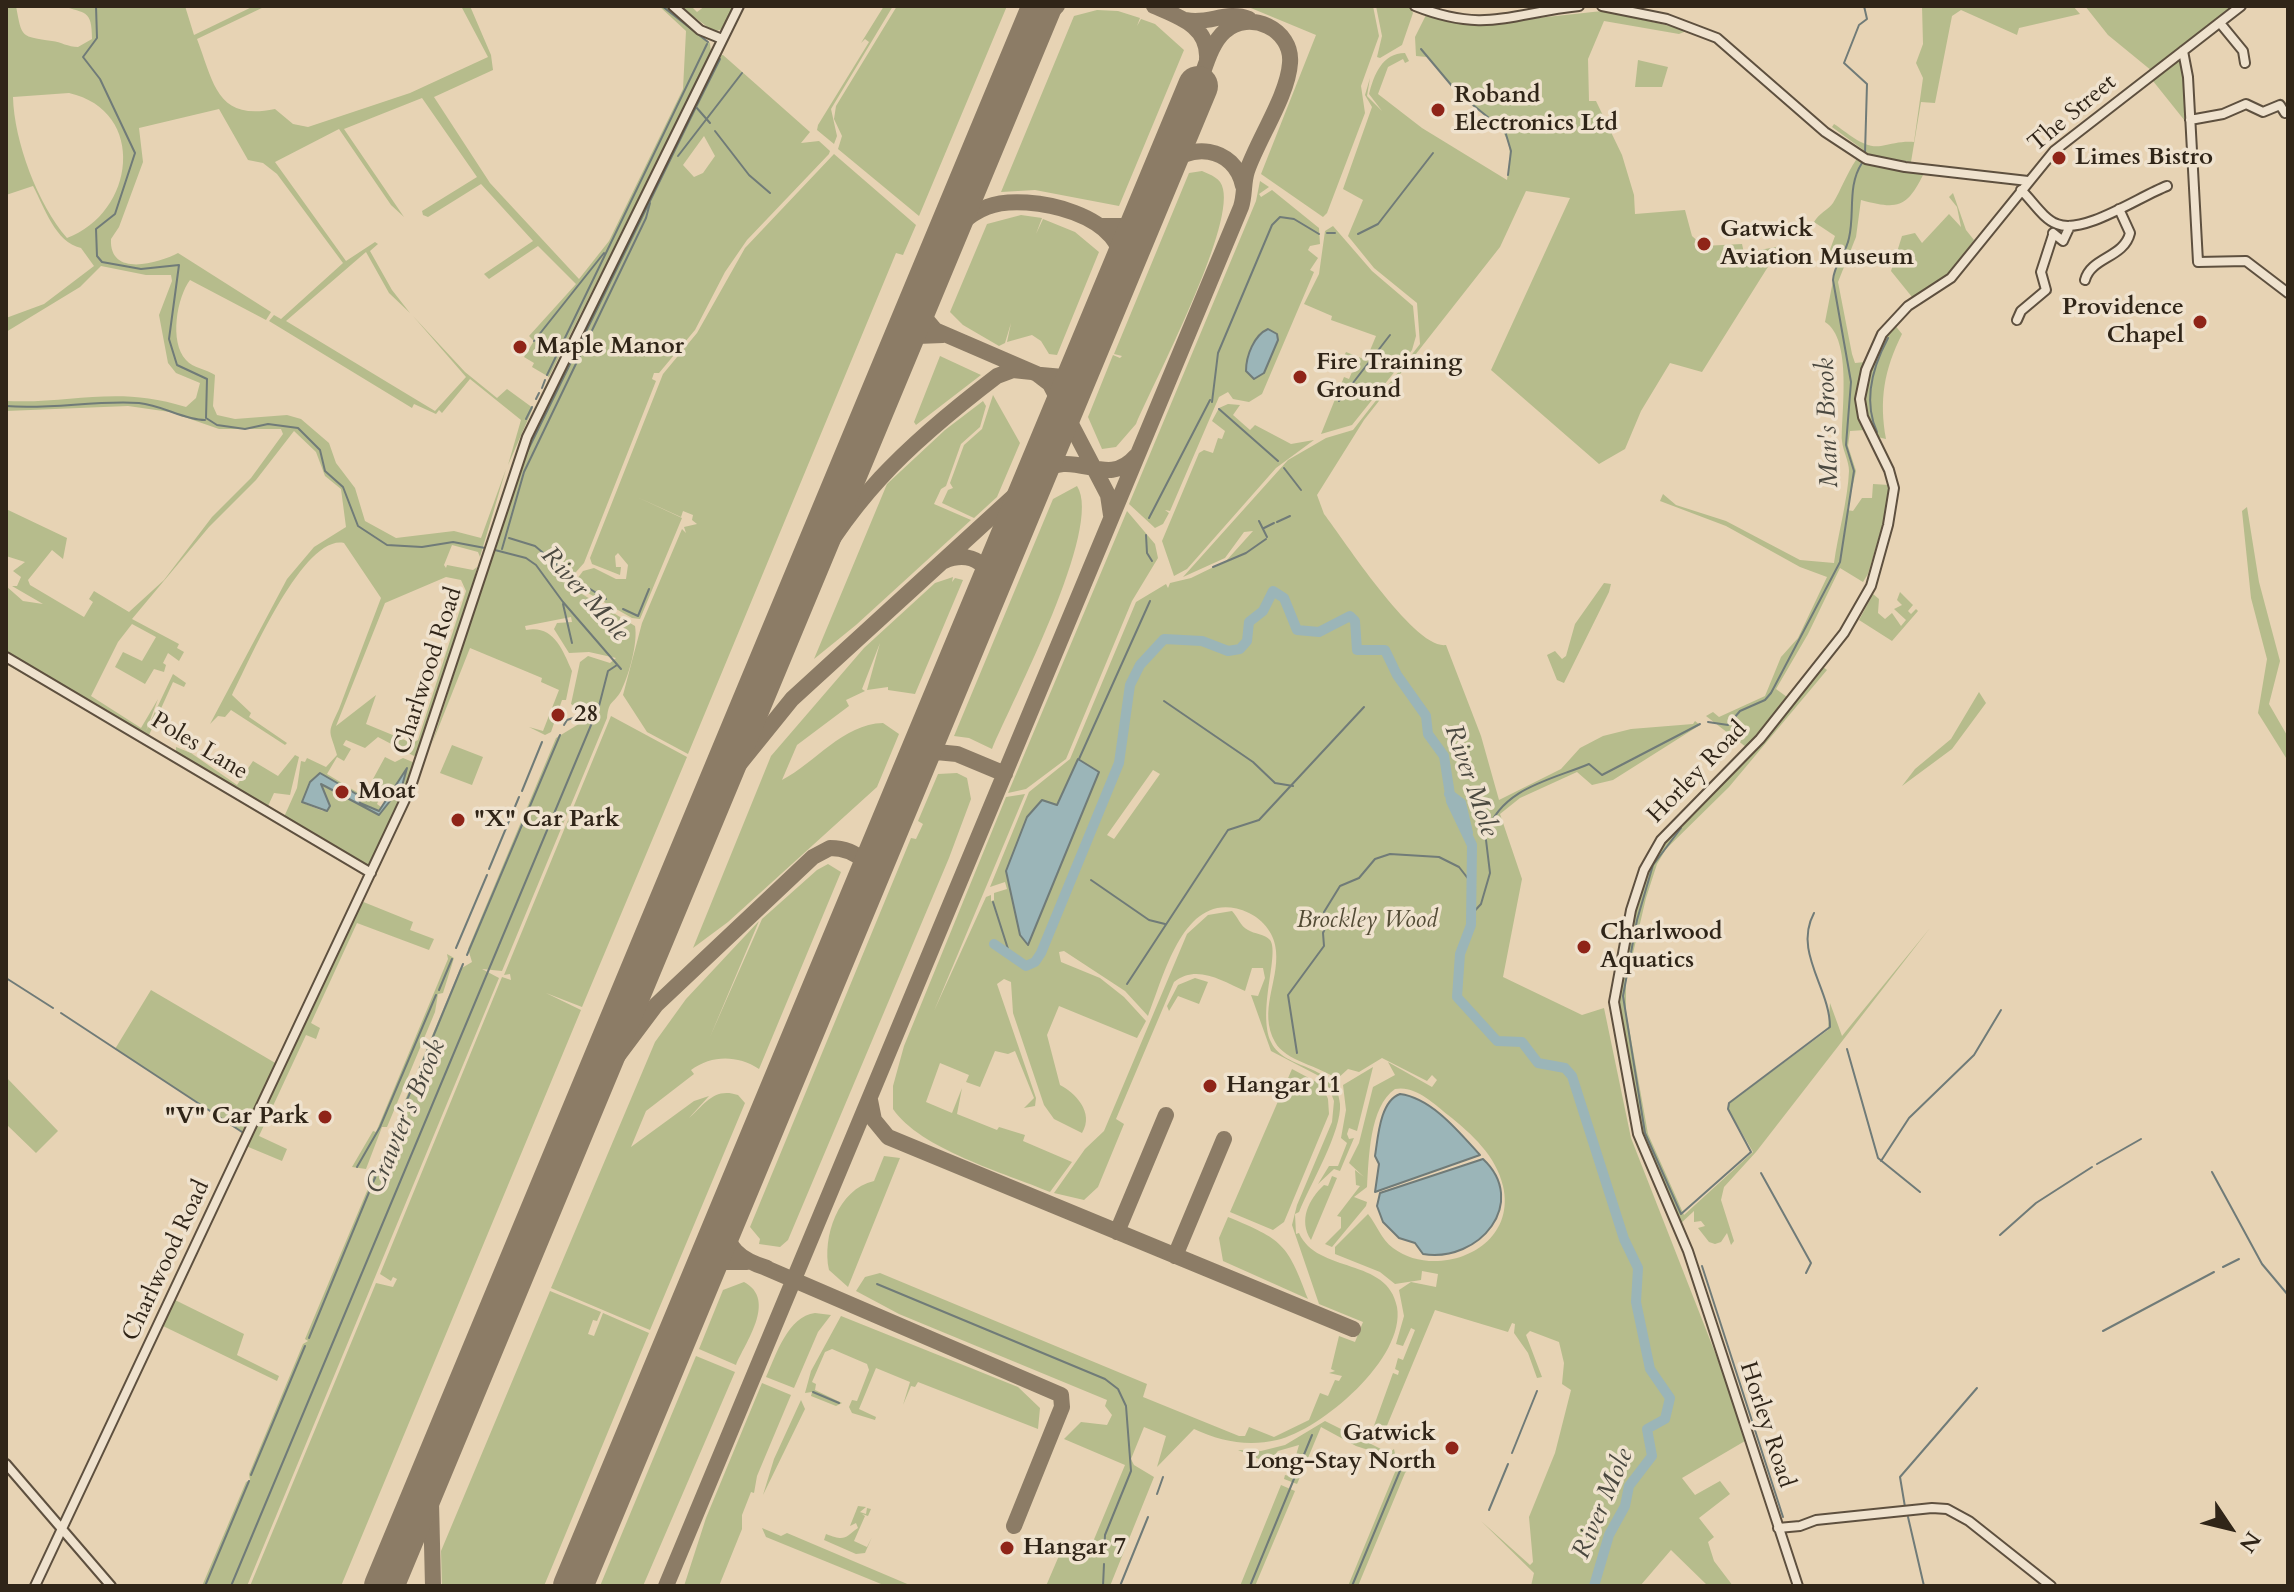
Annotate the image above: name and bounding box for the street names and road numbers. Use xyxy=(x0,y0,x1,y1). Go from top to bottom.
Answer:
street label: The Street xyxy=(2023,69,2123,159)
street label: Charlwood Road xyxy=(388,584,470,758)
street label: Poles Lane xyxy=(145,707,253,787)
street label: Horley Road xyxy=(1642,716,1754,830)
street label: Charlwood Road xyxy=(117,1176,217,1346)
street label: Horley Road xyxy=(1732,1358,1800,1492)

